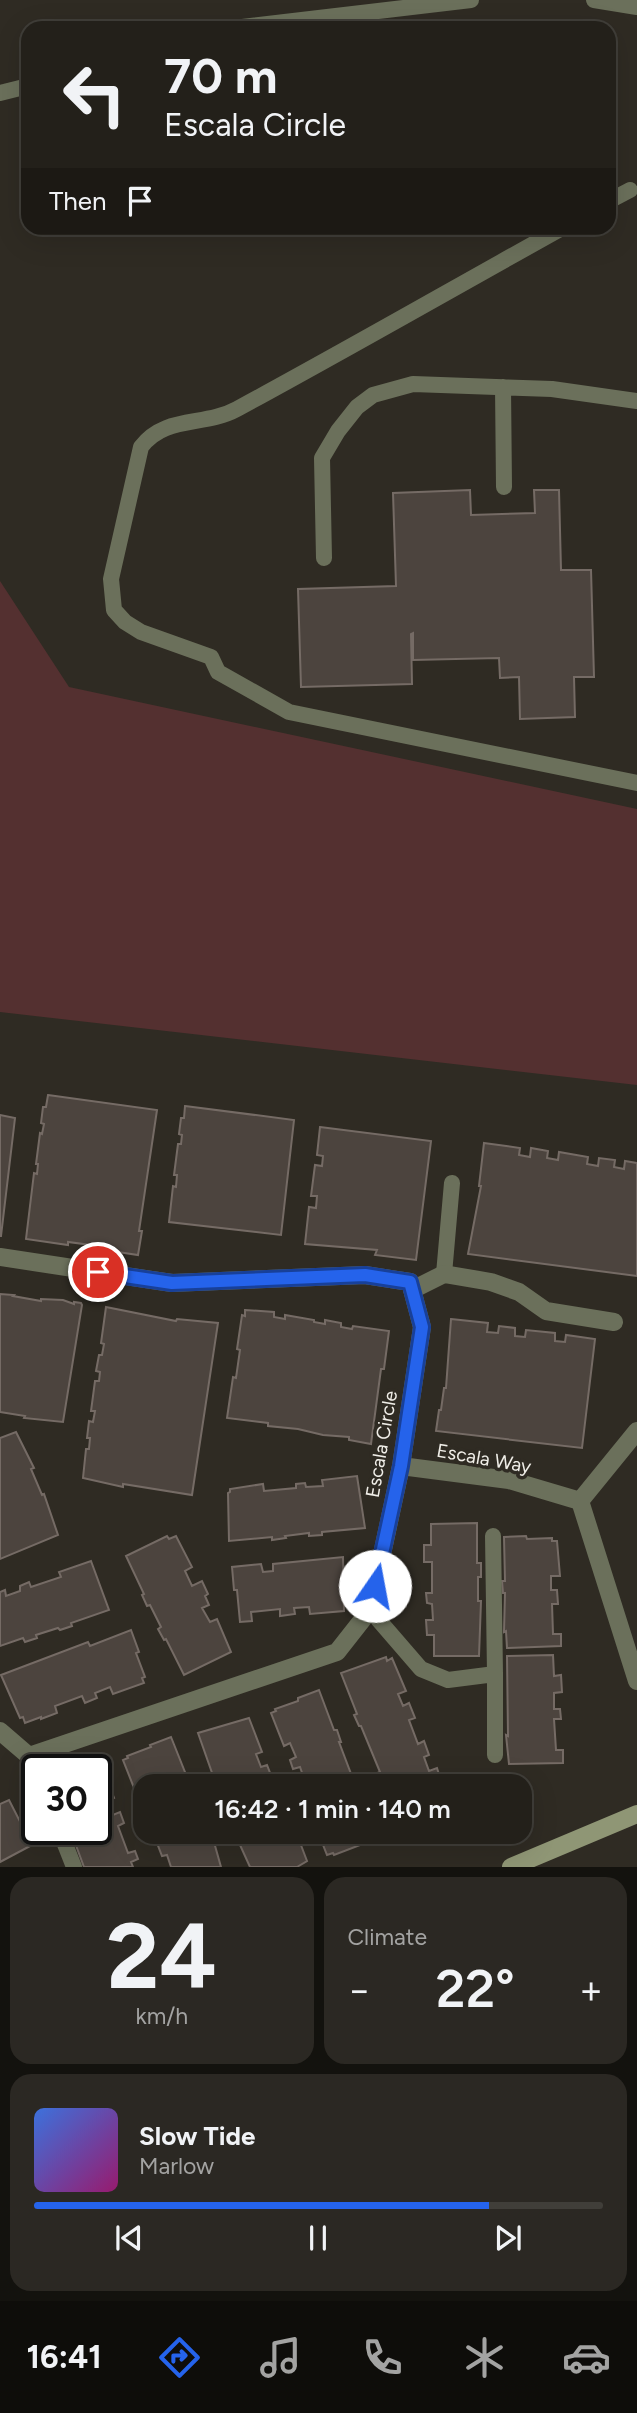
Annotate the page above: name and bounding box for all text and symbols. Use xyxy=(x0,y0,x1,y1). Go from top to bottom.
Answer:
text: 70 m xyxy=(164,46,277,105)
icon: left xyxy=(49,49,140,140)
text: Escala Circle xyxy=(164,106,346,144)
icon: arrive xyxy=(121,182,159,220)
text: Then xyxy=(49,185,107,217)
pin xyxy=(68,1242,128,1302)
icon: arrive xyxy=(79,1253,117,1291)
street label: Escala Circle xyxy=(361,1389,402,1499)
street label: Escala Way xyxy=(435,1439,533,1478)
position arrow xyxy=(338,1549,412,1623)
speed limit sign: 30 xyxy=(21,1754,112,1845)
text: 16:42 · 1 min · 140 m xyxy=(214,1793,451,1825)
text: 24 xyxy=(107,1902,217,2011)
text: Climate xyxy=(348,1923,427,1951)
text: 22° xyxy=(436,1958,515,2020)
text: − xyxy=(348,1967,371,2013)
text: + xyxy=(579,1967,603,2013)
text: km/h xyxy=(135,2002,188,2030)
text: Slow Tide xyxy=(139,2120,255,2152)
text: Marlow xyxy=(139,2152,214,2180)
icon: previous xyxy=(110,2219,148,2257)
icon: pause xyxy=(299,2219,337,2257)
icon: next xyxy=(489,2219,527,2257)
icon: directions xyxy=(155,2333,204,2382)
icon: music xyxy=(256,2333,305,2382)
icon: phone xyxy=(358,2333,407,2382)
icon: climate xyxy=(460,2333,509,2382)
icon: car xyxy=(562,2333,611,2382)
text: 16:41 xyxy=(26,2338,102,2376)

